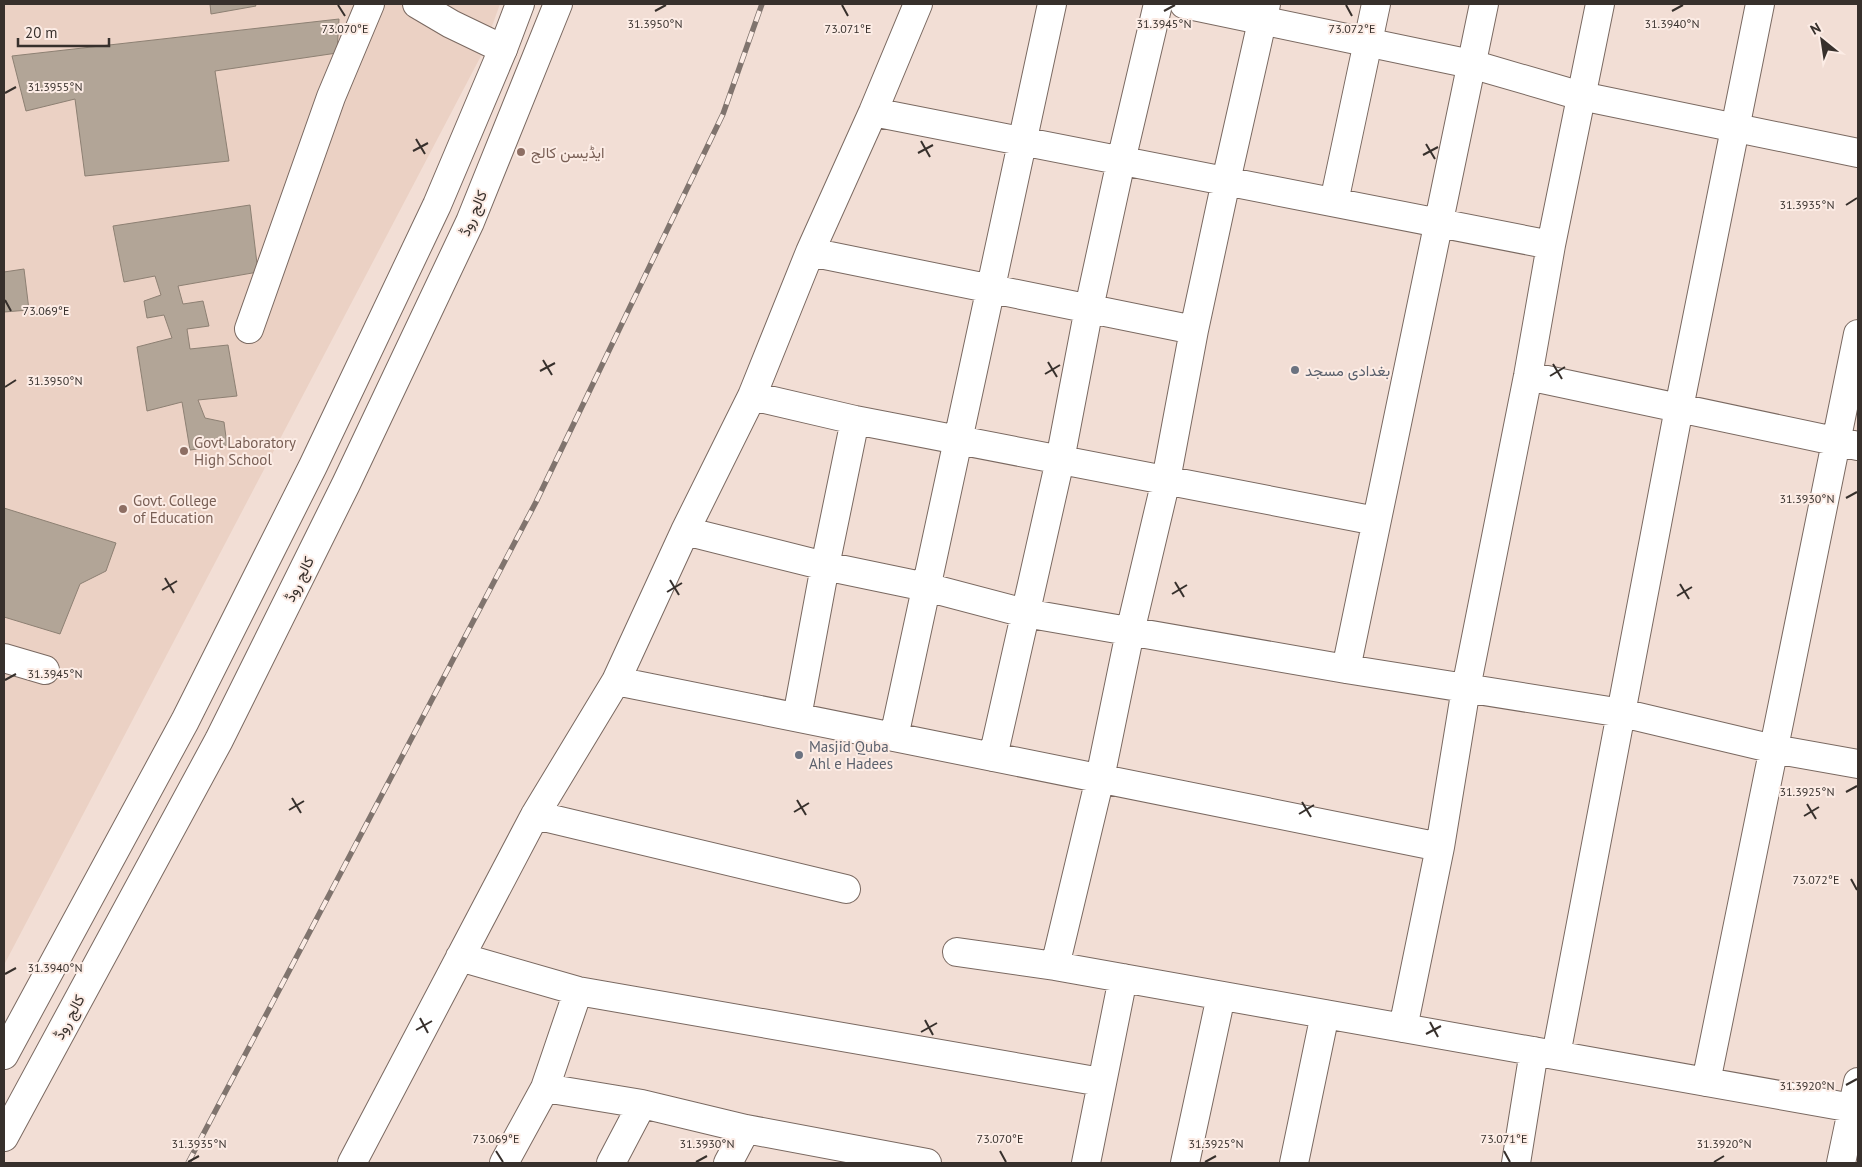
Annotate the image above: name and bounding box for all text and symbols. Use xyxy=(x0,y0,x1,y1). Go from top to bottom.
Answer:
scale bar xyxy=(18,15,109,47)
north arrow xyxy=(1797,15,1847,65)
text: 31.3950°N xyxy=(628,16,682,31)
text: 31.3945°N xyxy=(1137,16,1191,31)
text: 31.3940°N xyxy=(1645,16,1699,31)
text: N xyxy=(1807,19,1824,39)
text: 73.070°E xyxy=(322,21,368,36)
text: 73.071°E xyxy=(825,21,871,36)
text: 73.072°E xyxy=(1329,21,1375,36)
text: 20 m xyxy=(25,23,58,42)
text: 31.3955°N xyxy=(28,79,82,94)
place label: ایڈیسن کالج xyxy=(531,143,605,164)
marker: ایڈیسن کالج xyxy=(515,146,527,158)
street label: کالج روڈ xyxy=(455,187,493,240)
text: 31.3935°N xyxy=(1780,197,1834,212)
text: 73.069°E xyxy=(23,303,69,318)
place label: بغدادی مسجد xyxy=(1305,361,1390,381)
marker: بغدادی مسجد xyxy=(1289,364,1301,376)
text: 31.3950°N xyxy=(28,373,82,388)
place label: Govt Laboratory High School xyxy=(194,433,296,469)
marker: Govt Laboratory High School xyxy=(178,445,190,457)
place label: Govt. College of Education xyxy=(133,491,217,527)
text: 31.3930°N xyxy=(1780,491,1834,506)
marker: Govt. College of Education xyxy=(117,503,129,515)
street label: کالج روڈ xyxy=(280,553,320,606)
text: 31.3945°N xyxy=(28,666,82,681)
place label: Masjid Quba Ahl e Hadees xyxy=(809,737,893,773)
marker: Masjid Quba Ahl e Hadees xyxy=(793,749,805,761)
text: 31.3925°N xyxy=(1780,784,1834,799)
text: 73.072°E xyxy=(1793,872,1839,887)
text: 31.3940°N xyxy=(28,960,82,975)
street label: کالج روڈ xyxy=(49,991,91,1044)
text: 31.3920°N xyxy=(1780,1078,1834,1093)
text: 73.069°E xyxy=(473,1131,519,1146)
text: 73.070°E xyxy=(977,1131,1023,1146)
text: 73.071°E xyxy=(1481,1131,1527,1146)
text: 31.3935°N xyxy=(172,1136,226,1151)
text: 31.3930°N xyxy=(680,1136,734,1151)
text: 31.3925°N xyxy=(1189,1136,1243,1151)
text: 31.3920°N xyxy=(1697,1136,1751,1151)

